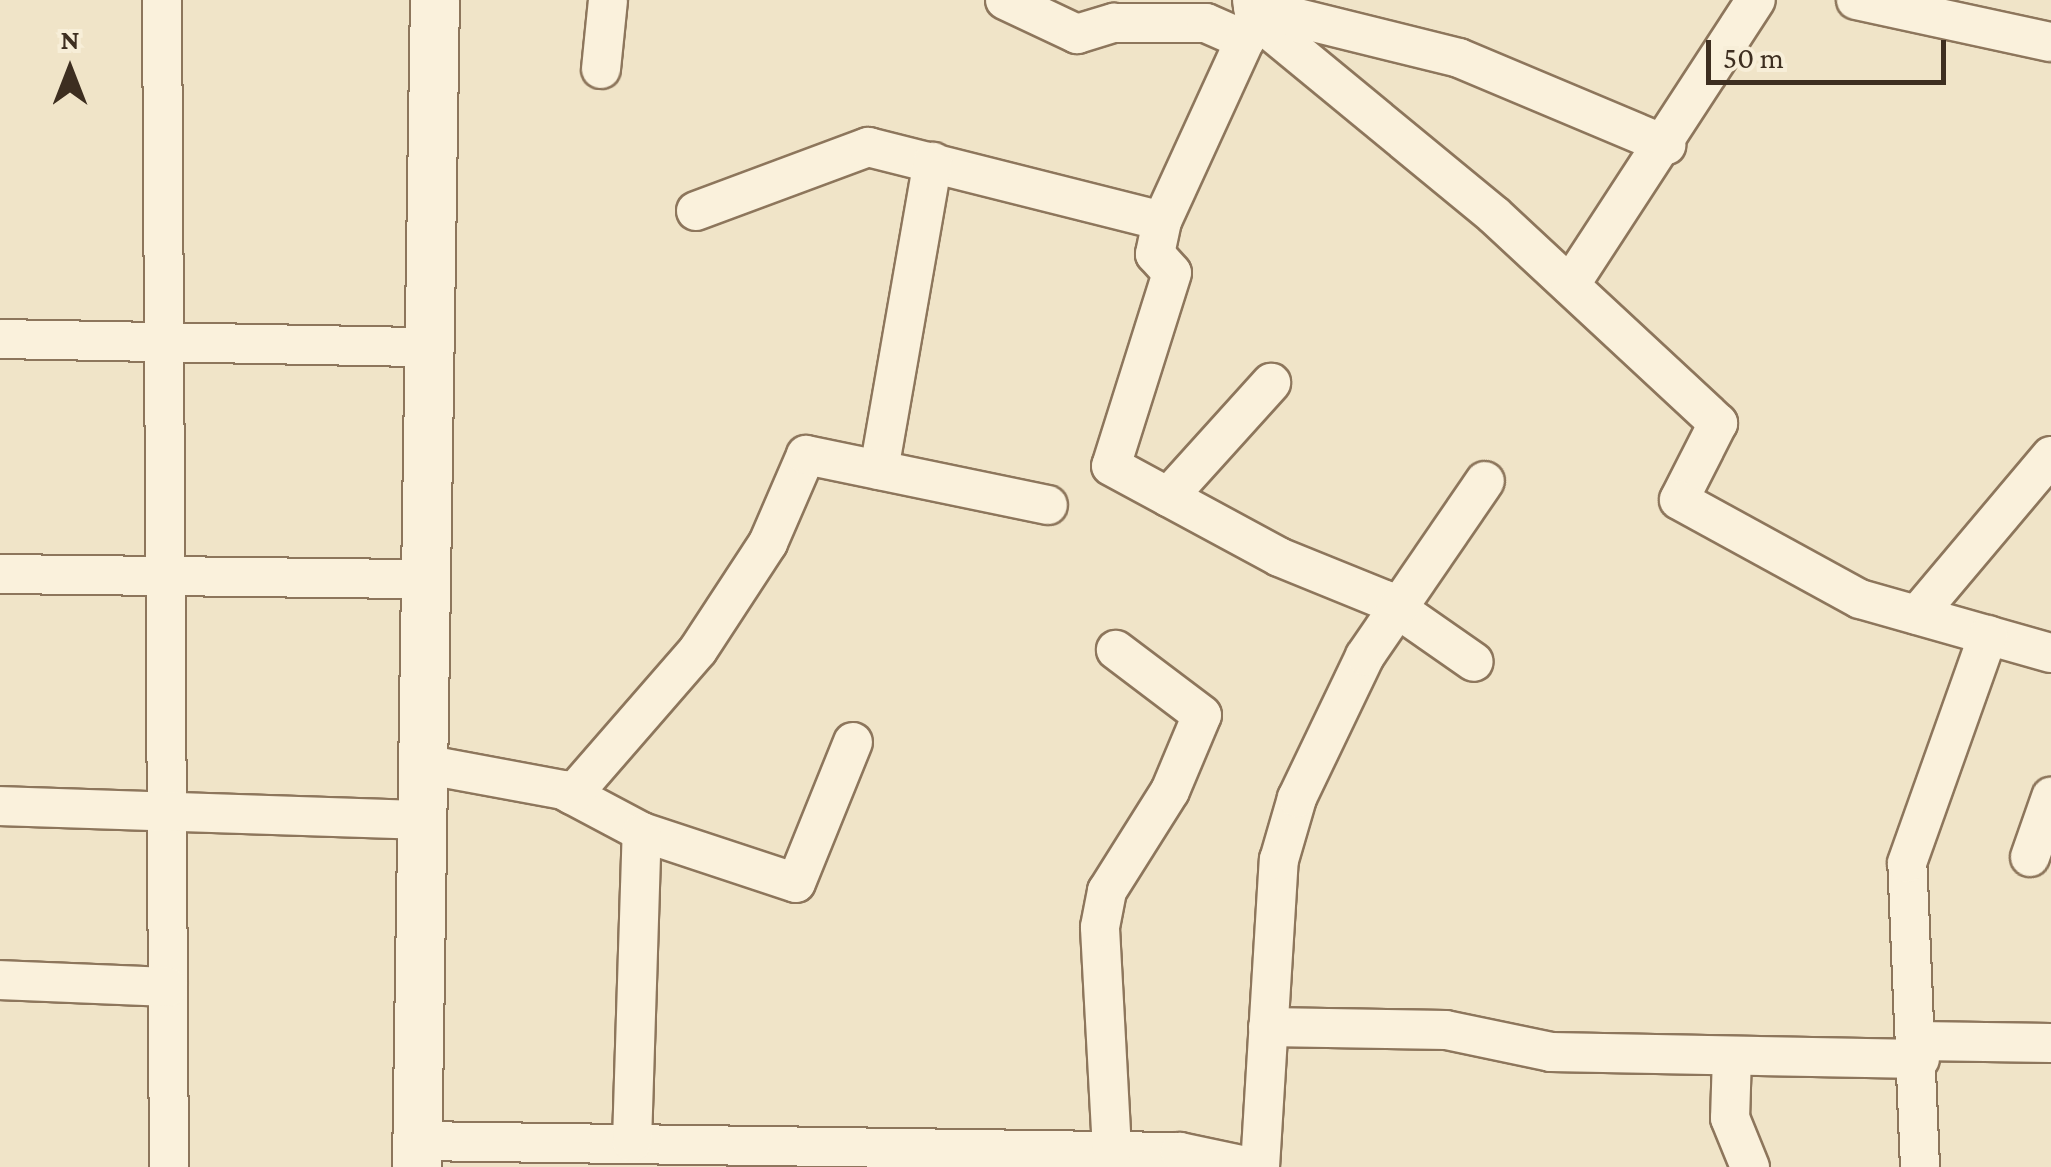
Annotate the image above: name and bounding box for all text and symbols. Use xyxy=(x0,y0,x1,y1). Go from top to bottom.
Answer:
north arrow xyxy=(20,20,120,120)
scale bar xyxy=(1711,20,1951,82)
text: N xyxy=(60,24,80,55)
text: 50 m xyxy=(1723,41,1784,74)

